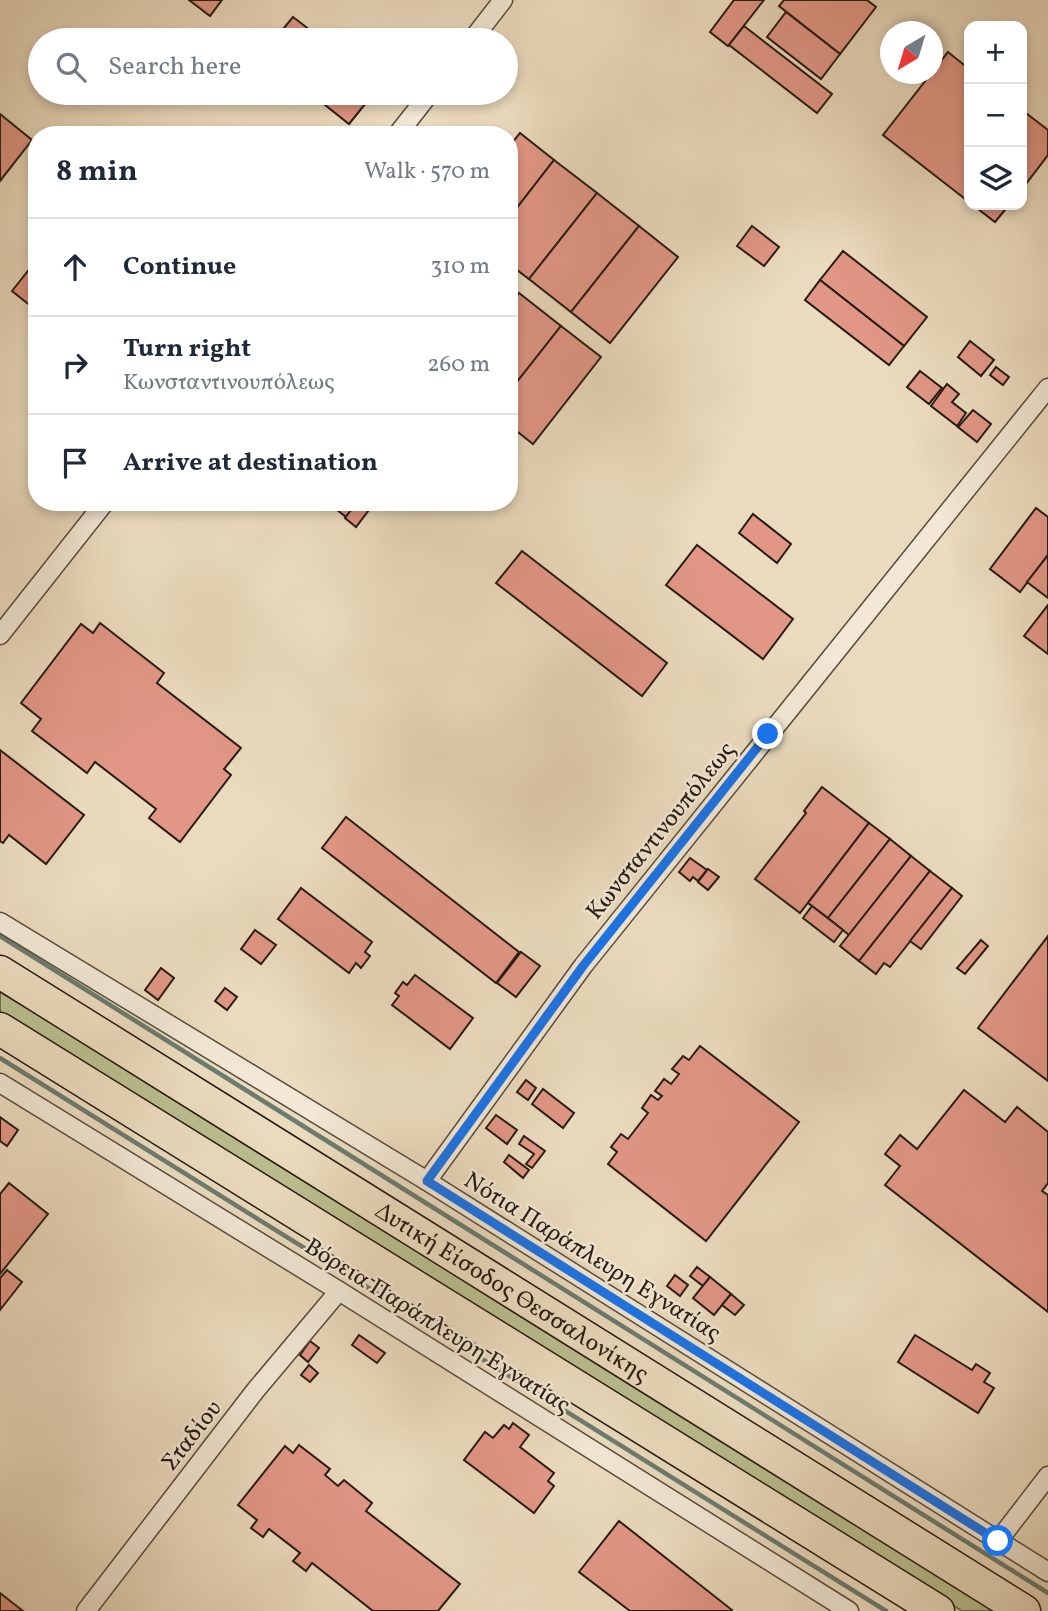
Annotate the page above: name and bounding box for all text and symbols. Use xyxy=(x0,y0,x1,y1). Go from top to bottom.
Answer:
north arrow xyxy=(880,21,943,84)
map controls xyxy=(964,21,1027,210)
button: + xyxy=(964,21,1027,84)
search box xyxy=(28,28,518,105)
icon: search xyxy=(52,48,90,86)
text: Search here xyxy=(108,49,241,85)
button: − xyxy=(964,84,1027,147)
button: layers xyxy=(964,147,1027,210)
text: 8 min xyxy=(56,151,138,193)
text: Walk · 570 m xyxy=(364,156,490,188)
icon: ahead xyxy=(56,248,94,286)
text: Continue xyxy=(123,249,236,285)
text: 310 m xyxy=(430,251,490,283)
text: Turn right xyxy=(123,331,251,367)
icon: right xyxy=(56,346,94,384)
text: 260 m xyxy=(427,349,490,381)
text: Κωνσταντινουπόλεως xyxy=(123,367,335,399)
icon: arrive xyxy=(56,444,94,482)
text: Arrive at destination xyxy=(123,445,378,481)
route end xyxy=(752,718,783,749)
street label: Κωνσταντινουπόλεως xyxy=(579,735,744,928)
street label: Νότια Παράπλευρη Εγνατίας xyxy=(457,1164,727,1351)
street label: Δυτική Είσοδος Θεσσαλονίκης xyxy=(368,1195,655,1392)
street label: Βόρεια Παράπλευρη Εγνατίας xyxy=(297,1231,577,1423)
street label: Σταδίου xyxy=(154,1394,231,1479)
route start xyxy=(982,1525,1013,1556)

